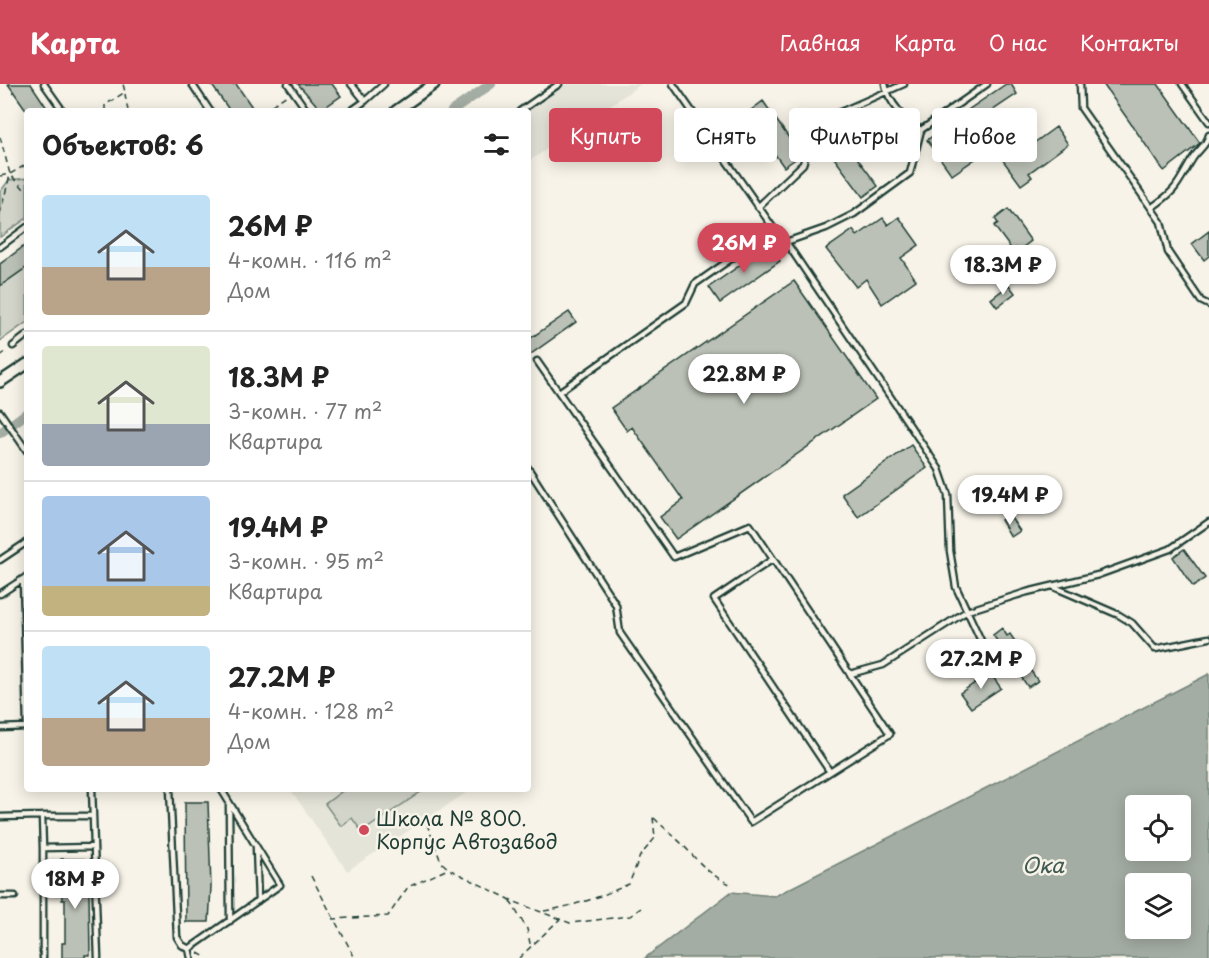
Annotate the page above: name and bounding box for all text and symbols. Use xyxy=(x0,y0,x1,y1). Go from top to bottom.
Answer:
text: Карта xyxy=(30,21,120,64)
text: Главная xyxy=(780,26,861,58)
text: Карта xyxy=(894,26,956,58)
text: О нас xyxy=(989,26,1047,58)
text: Контакты xyxy=(1080,26,1179,58)
chip: Купить xyxy=(549,108,662,162)
chip: Снять xyxy=(674,108,777,162)
chip: Фильтры xyxy=(789,108,920,162)
chip: Новое xyxy=(932,108,1037,162)
text: Объектов: 6 xyxy=(42,125,204,164)
icon: filters xyxy=(480,128,513,161)
text: 26M ₽ xyxy=(228,206,313,245)
icon: home xyxy=(90,219,162,291)
pin: 26M ₽ xyxy=(702,223,786,274)
text: 26M ₽ xyxy=(711,227,777,257)
text: 4-комн. · 116 m² xyxy=(228,245,392,275)
pin: 18.3M ₽ xyxy=(948,245,1058,296)
text: 18.3M ₽ xyxy=(964,249,1042,279)
text: Дом xyxy=(228,275,271,305)
pin: 22.8M ₽ xyxy=(689,354,799,405)
text: 18.3M ₽ xyxy=(228,357,329,396)
text: 22.8M ₽ xyxy=(702,358,786,388)
icon: home xyxy=(90,370,162,442)
text: 3-комн. · 77 m² xyxy=(228,396,382,426)
text: Квартира xyxy=(228,426,322,456)
pin: 19.4M ₽ xyxy=(955,475,1065,526)
text: 19.4M ₽ xyxy=(972,479,1048,509)
text: 19.4M ₽ xyxy=(228,507,328,546)
icon: home xyxy=(90,520,162,592)
text: 3-комн. · 95 m² xyxy=(228,546,384,576)
text: Квартира xyxy=(228,576,322,606)
pin: 27.2M ₽ xyxy=(926,639,1036,690)
text: 27.2M ₽ xyxy=(940,643,1022,673)
text: 27.2M ₽ xyxy=(228,657,335,696)
icon: home xyxy=(90,670,162,742)
text: 4-комн. · 128 m² xyxy=(228,696,394,726)
text: Дом xyxy=(228,726,271,756)
map controls xyxy=(1125,795,1191,939)
button: locate xyxy=(1125,795,1191,861)
place label: Школа № 800. Корпус Автозавод xyxy=(376,803,558,856)
marker: Школа № 800. Корпус Автозавод xyxy=(357,823,371,837)
water label: Ока xyxy=(1022,848,1065,880)
pin: 18M ₽ xyxy=(33,859,117,910)
text: 18M ₽ xyxy=(45,863,105,893)
button: layers xyxy=(1125,873,1191,939)

